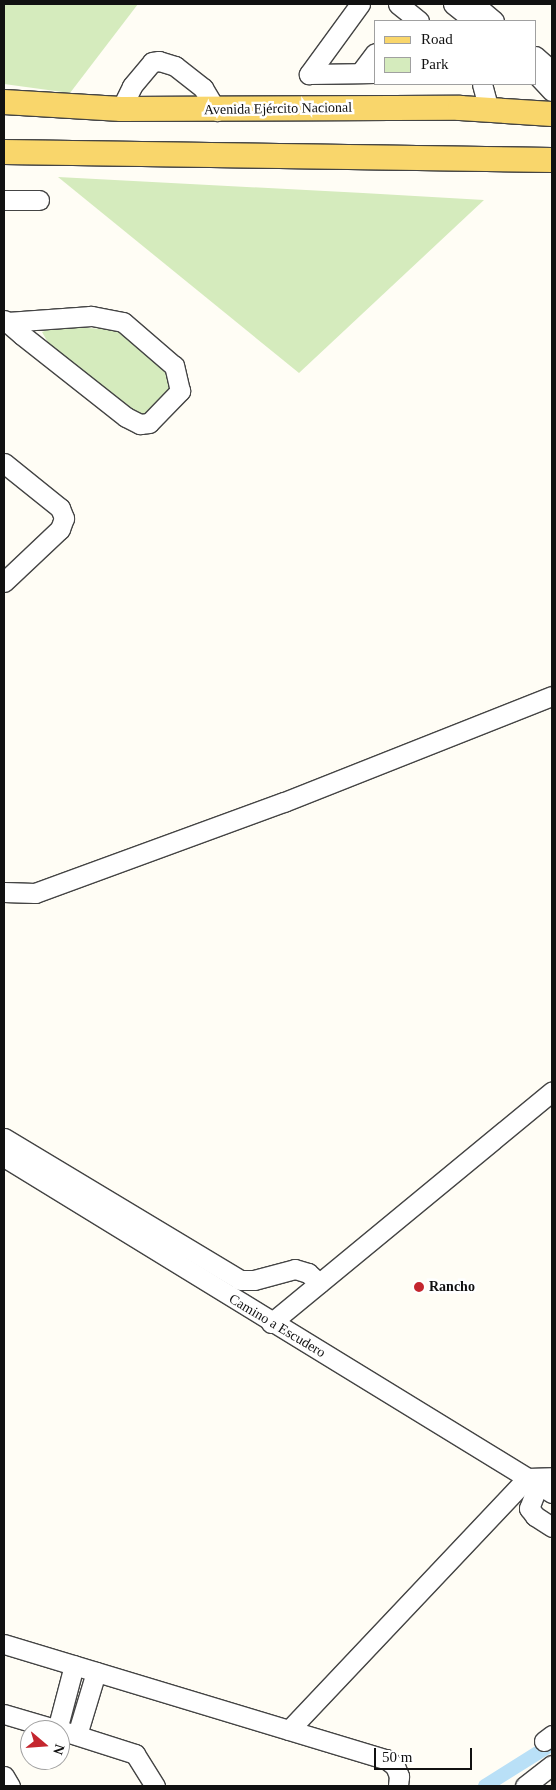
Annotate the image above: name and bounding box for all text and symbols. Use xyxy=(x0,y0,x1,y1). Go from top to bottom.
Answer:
legend xyxy=(374,20,536,85)
text: Road xyxy=(421,31,453,47)
text: Park xyxy=(421,56,449,72)
street label: Avenida Ejército Nacional xyxy=(204,99,352,119)
place label: Rancho xyxy=(429,1279,475,1295)
marker: Rancho xyxy=(413,1281,425,1293)
street label: Camino a Escudero xyxy=(226,1291,328,1361)
north arrow xyxy=(20,1720,70,1770)
scale bar xyxy=(376,1738,474,1770)
text: N xyxy=(50,1742,67,1757)
text: 50 m xyxy=(382,1749,412,1765)

